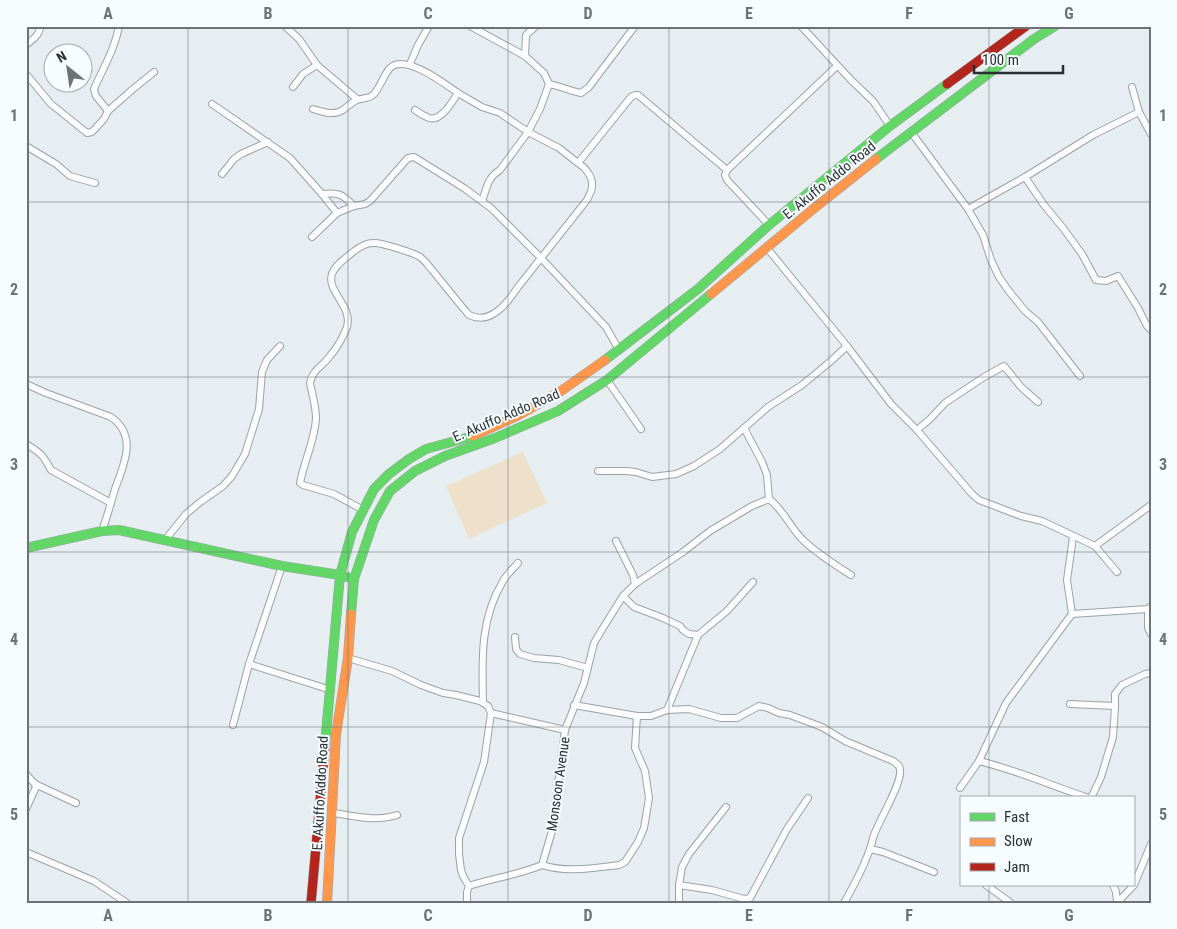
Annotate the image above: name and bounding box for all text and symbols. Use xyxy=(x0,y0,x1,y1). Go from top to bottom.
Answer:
text: A xyxy=(103,4,113,23)
text: B xyxy=(264,4,273,23)
text: C xyxy=(423,4,433,23)
text: D xyxy=(583,4,593,23)
text: E xyxy=(745,4,753,23)
text: F xyxy=(905,4,913,23)
text: G xyxy=(1064,4,1074,23)
north arrow xyxy=(42,42,92,92)
scale bar xyxy=(974,42,1063,74)
text: N xyxy=(54,48,69,66)
text: 100 m xyxy=(982,51,1019,69)
text: 1 xyxy=(10,106,18,125)
text: 1 xyxy=(1159,106,1167,125)
street label: E. Akuffo Addo Road xyxy=(779,138,879,222)
text: 2 xyxy=(10,280,18,299)
text: 2 xyxy=(1159,280,1167,299)
street label: E. Akuffo Addo Road xyxy=(450,385,562,445)
text: 3 xyxy=(10,455,18,474)
text: 3 xyxy=(1159,455,1167,474)
text: 4 xyxy=(10,630,18,649)
text: 4 xyxy=(1159,630,1167,649)
street label: E. Akuffo Addo Road xyxy=(309,735,331,851)
street label: Monsoon Avenue xyxy=(543,735,573,832)
legend xyxy=(960,796,1134,886)
text: 5 xyxy=(10,805,18,824)
text: 5 xyxy=(1159,805,1167,824)
text: Fast xyxy=(1004,808,1029,826)
text: Slow xyxy=(1004,832,1033,850)
text: Jam xyxy=(1004,858,1030,876)
text: A xyxy=(103,906,113,925)
text: B xyxy=(264,906,273,925)
text: C xyxy=(423,906,433,925)
text: D xyxy=(583,906,593,925)
text: E xyxy=(745,906,753,925)
text: F xyxy=(905,906,913,925)
text: G xyxy=(1064,906,1074,925)

